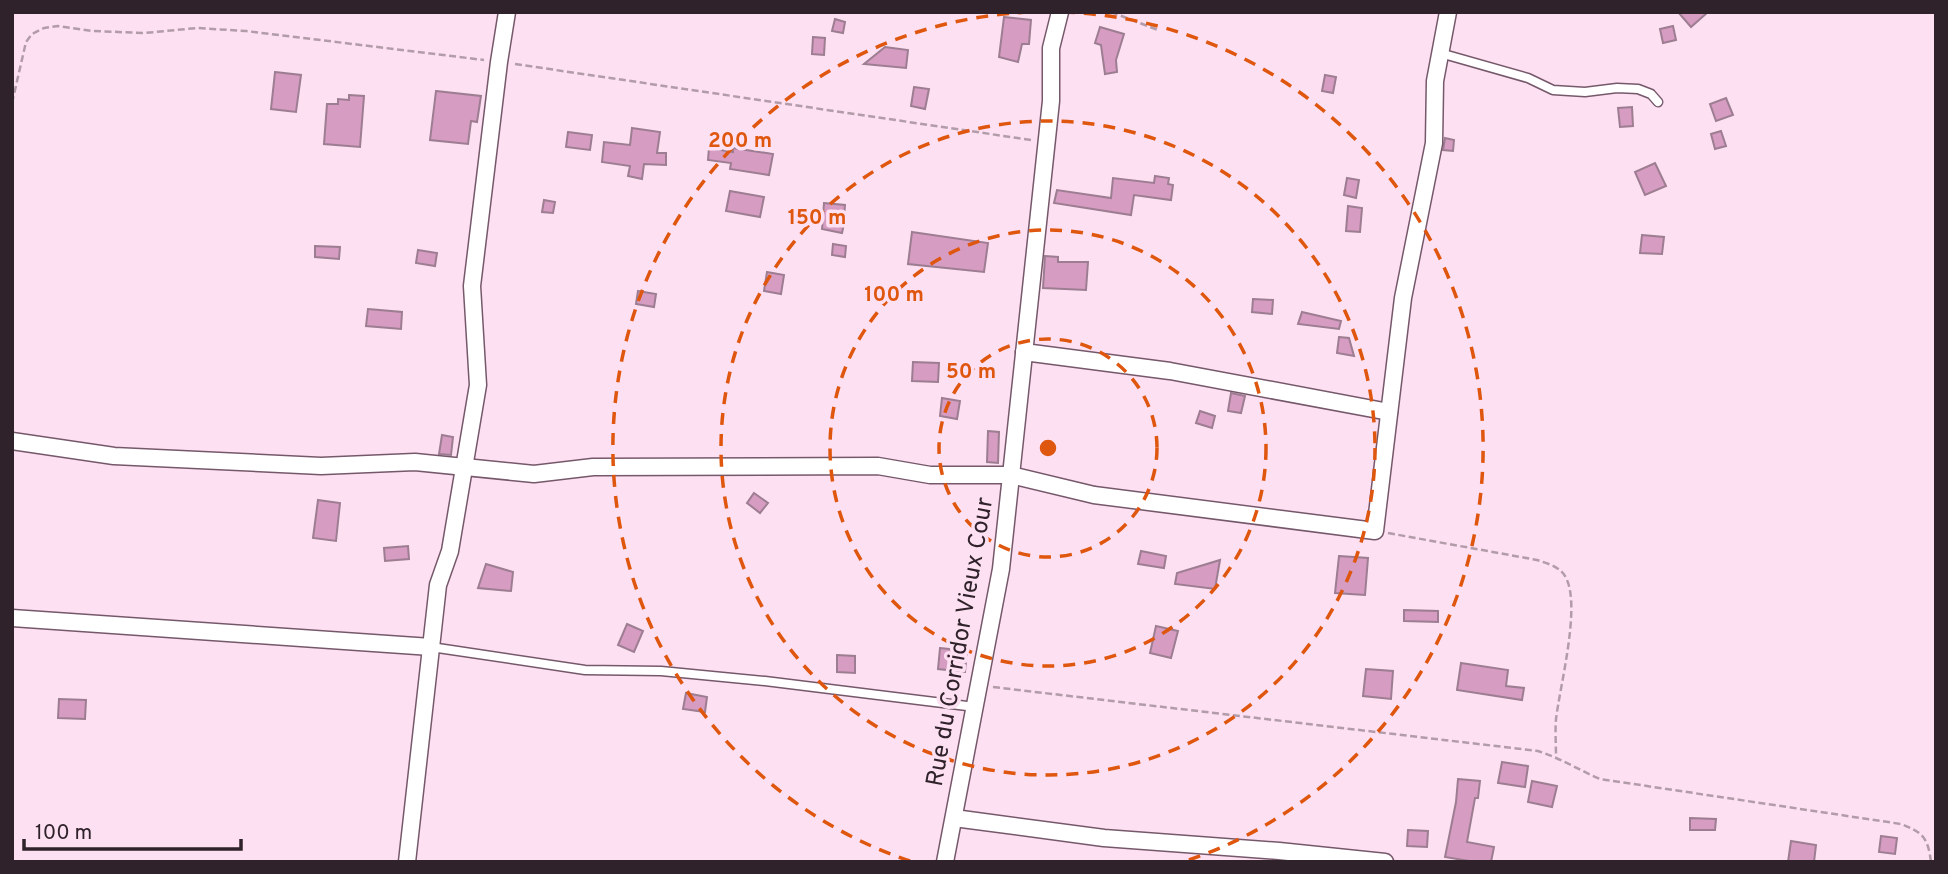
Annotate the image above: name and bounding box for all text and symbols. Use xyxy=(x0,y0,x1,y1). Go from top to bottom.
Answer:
text: 200 m xyxy=(708,128,772,155)
text: 150 m xyxy=(788,205,846,232)
text: 100 m xyxy=(864,282,924,309)
text: 50 m xyxy=(946,359,996,386)
centre of rings xyxy=(1036,436,1060,460)
street label: Rue du Corridor Vieux Cour xyxy=(921,495,1001,789)
scale bar xyxy=(24,808,242,852)
text: 100 m xyxy=(35,820,92,847)

